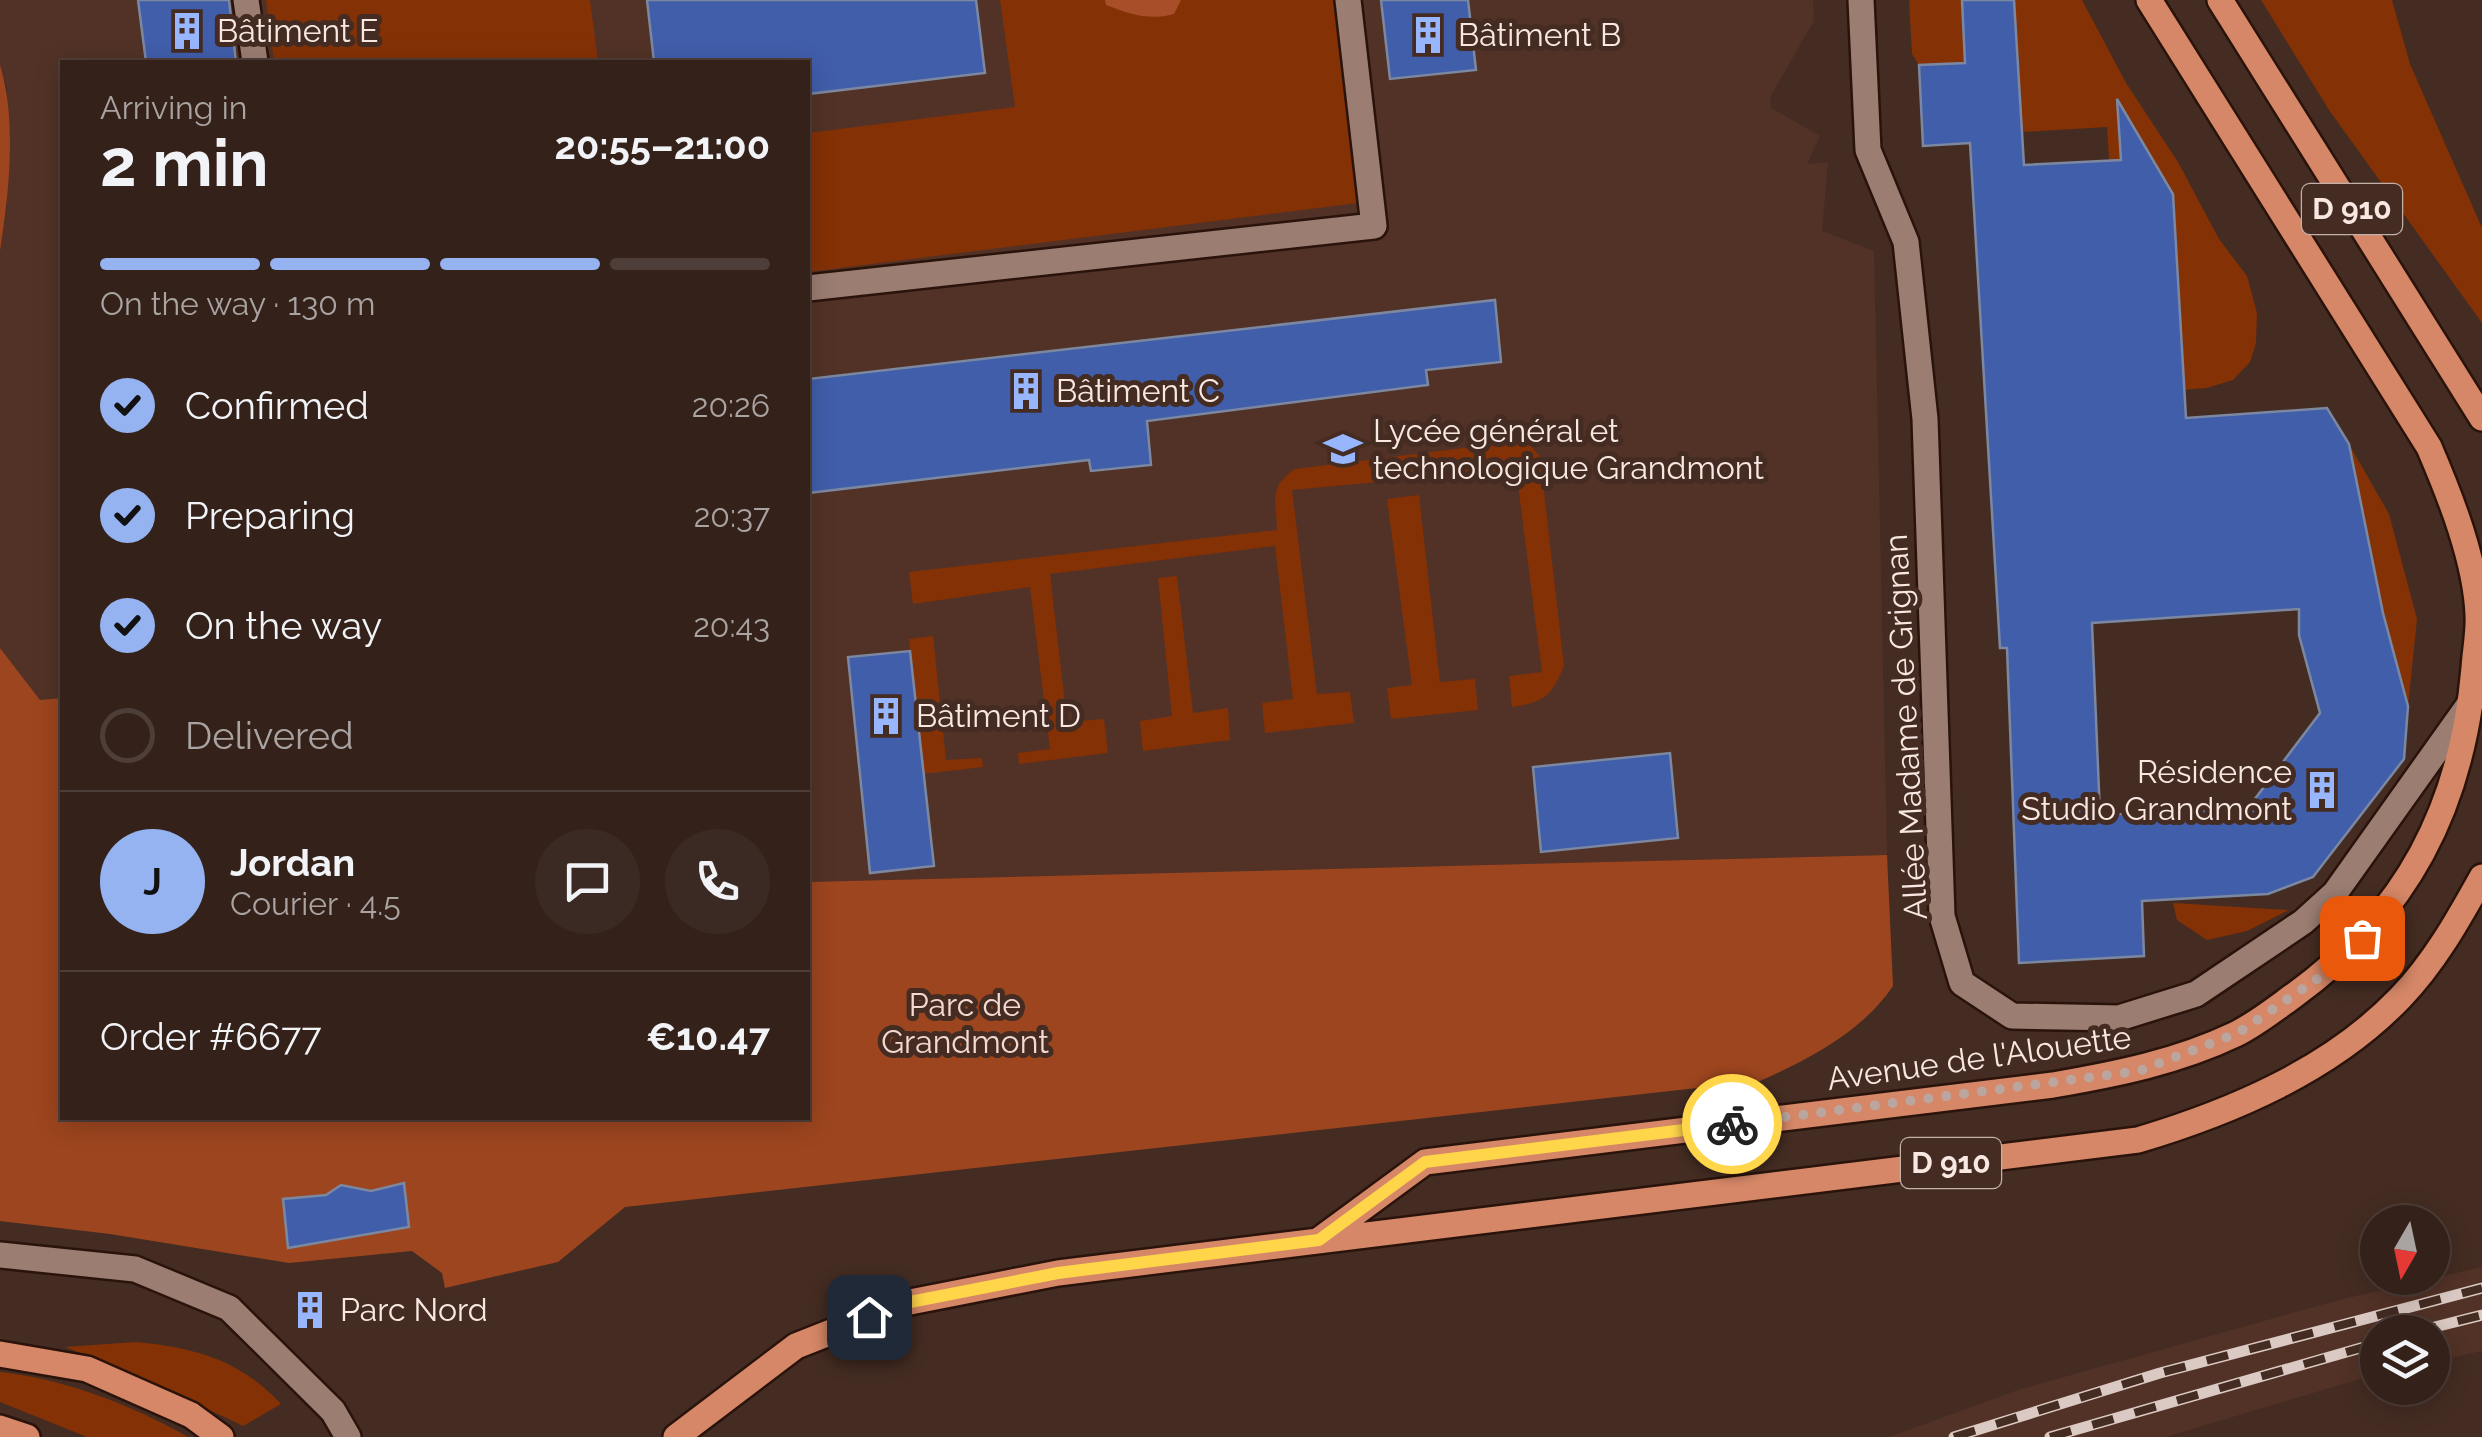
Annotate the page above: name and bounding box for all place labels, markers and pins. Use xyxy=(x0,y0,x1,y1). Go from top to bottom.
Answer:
building icon: Bâtiment E xyxy=(166,10,208,52)
place label: Bâtiment E xyxy=(217,12,378,49)
building icon: Bâtiment B xyxy=(1407,14,1449,56)
place label: Bâtiment B xyxy=(1458,16,1621,53)
building icon: Bâtiment C xyxy=(1005,370,1047,412)
place label: Bâtiment C xyxy=(1056,372,1220,409)
place label: Lycée général et technologique Grandmont xyxy=(1373,412,1764,486)
school or university icon: Lycée général et technologique Grandmont xyxy=(1322,428,1364,470)
building icon: Bâtiment D xyxy=(865,695,907,737)
place label: Bâtiment D xyxy=(916,697,1081,734)
place label: Résidence Studio Grandmont xyxy=(2021,753,2292,827)
building icon: Résidence Studio Grandmont xyxy=(2301,769,2343,811)
pin xyxy=(2320,896,2405,981)
pin xyxy=(827,1275,912,1360)
building icon: Parc Nord xyxy=(289,1289,331,1331)
place label: Parc Nord xyxy=(340,1291,488,1328)

